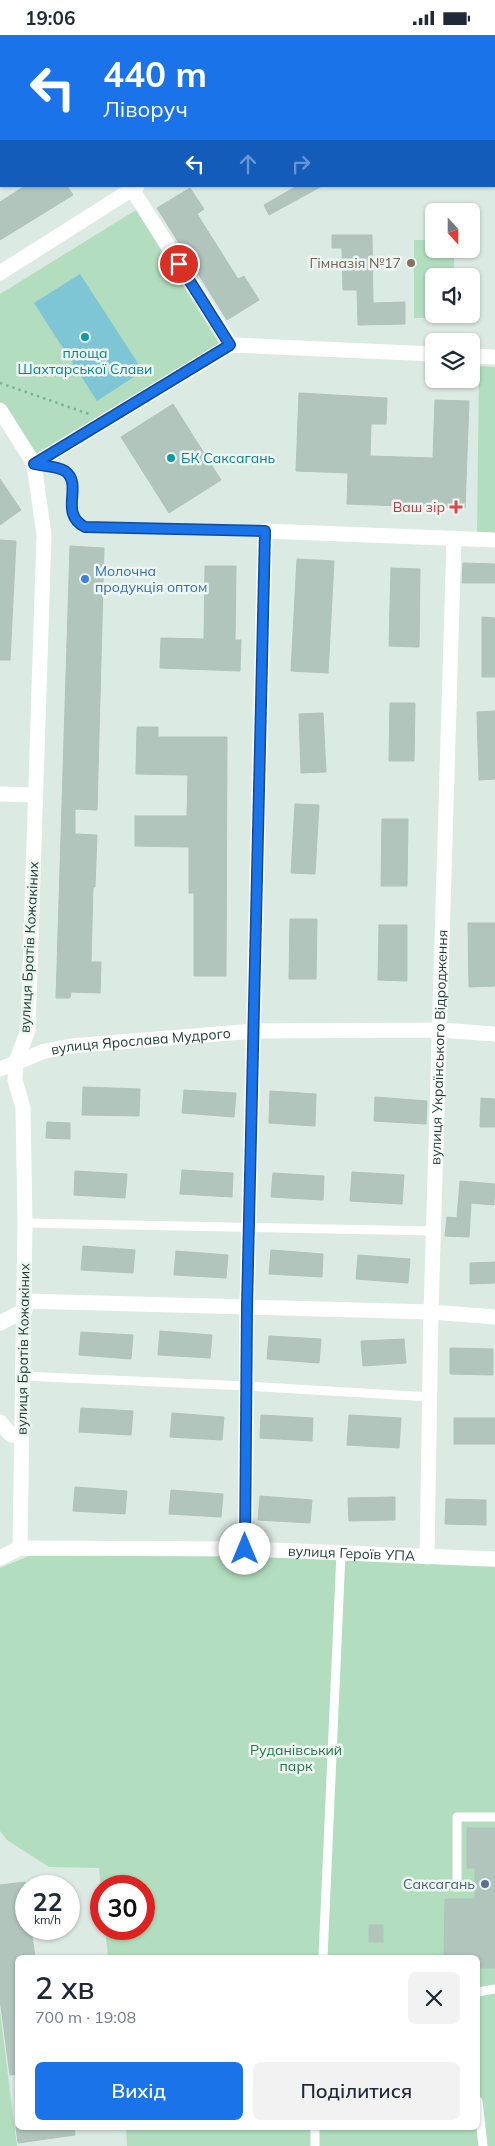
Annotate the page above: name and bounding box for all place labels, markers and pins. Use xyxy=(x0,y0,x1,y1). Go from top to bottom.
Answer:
pin xyxy=(158,243,200,285)
place label: Гімназія №17 xyxy=(309,254,401,272)
marker: Гімназія №17 xyxy=(405,257,417,269)
marker: площа Шахтарської Слави xyxy=(79,331,91,343)
place label: площа Шахтарської Слави xyxy=(18,344,152,378)
place label: БК Саксагань xyxy=(181,449,276,467)
marker: БК Саксагань xyxy=(165,452,177,464)
place label: Ваш зір xyxy=(393,498,445,516)
marker: Ваш зір xyxy=(449,500,463,514)
place label: Молочна продукція оптом xyxy=(95,562,207,596)
marker: Молочна продукція оптом xyxy=(79,573,91,585)
place label: Саксагань xyxy=(403,1875,475,1893)
marker: Саксагань xyxy=(479,1878,491,1890)

